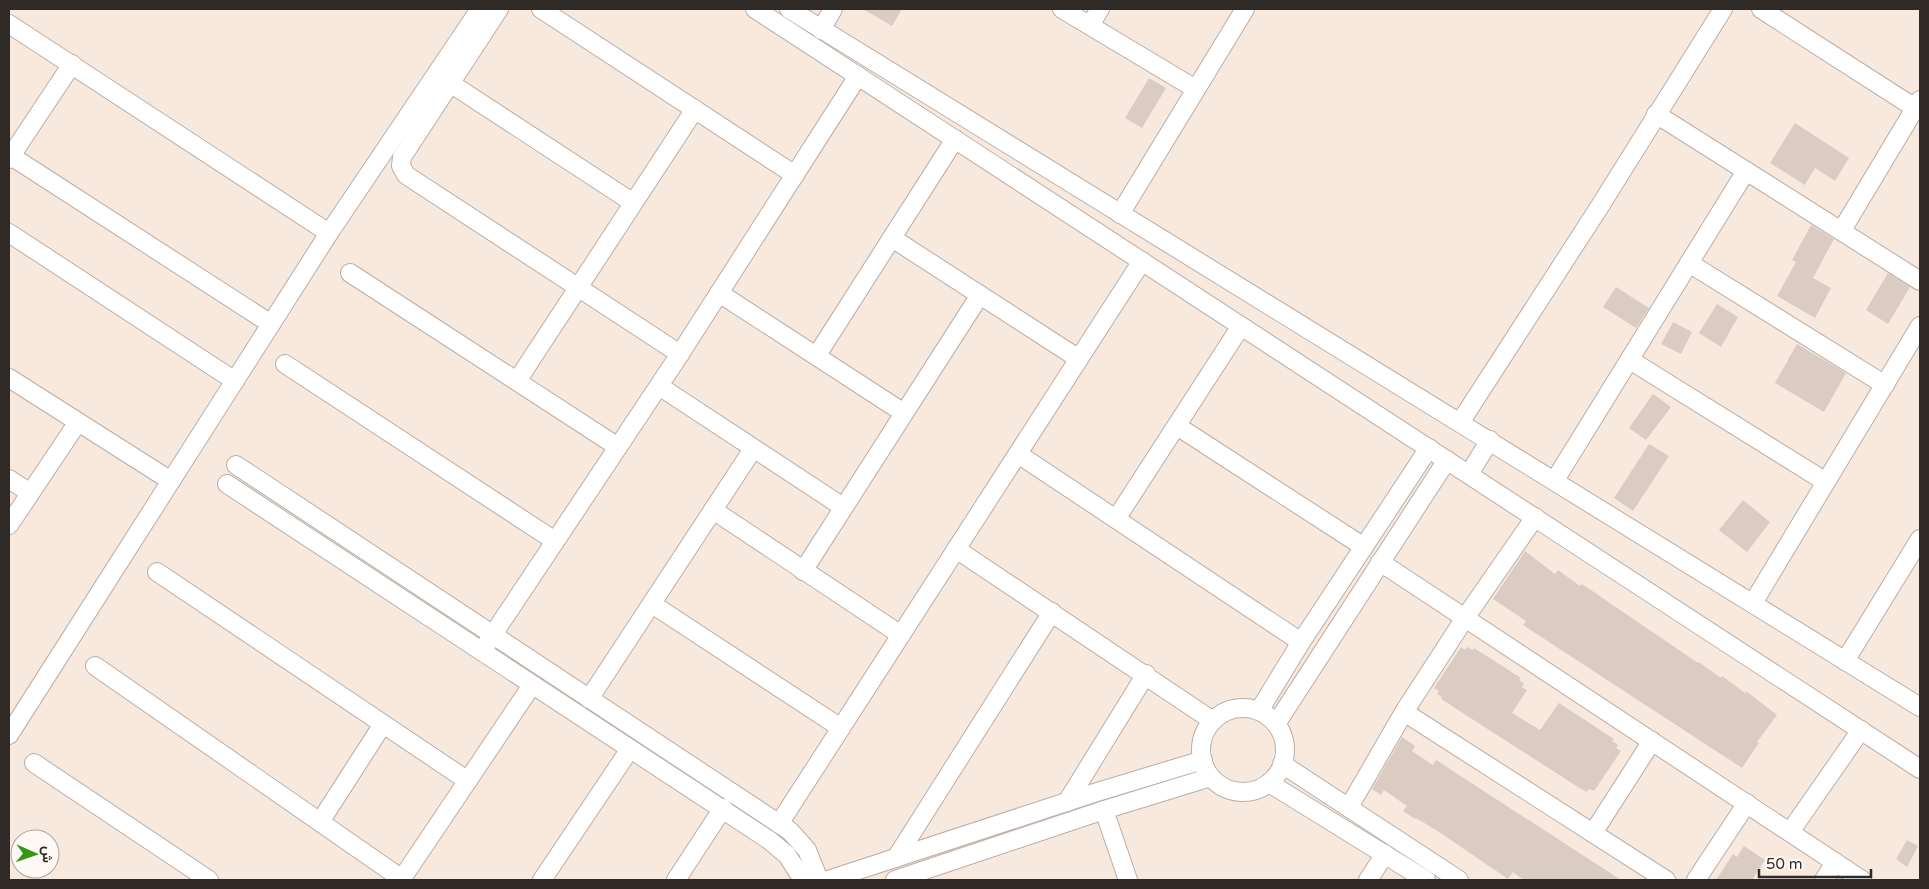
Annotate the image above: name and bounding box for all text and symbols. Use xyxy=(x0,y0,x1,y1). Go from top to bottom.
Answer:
north arrow xyxy=(10,829,60,879)
text: ش xyxy=(39,846,56,863)
scale bar xyxy=(1759,846,1872,878)
text: 50 m xyxy=(1766,855,1803,873)

